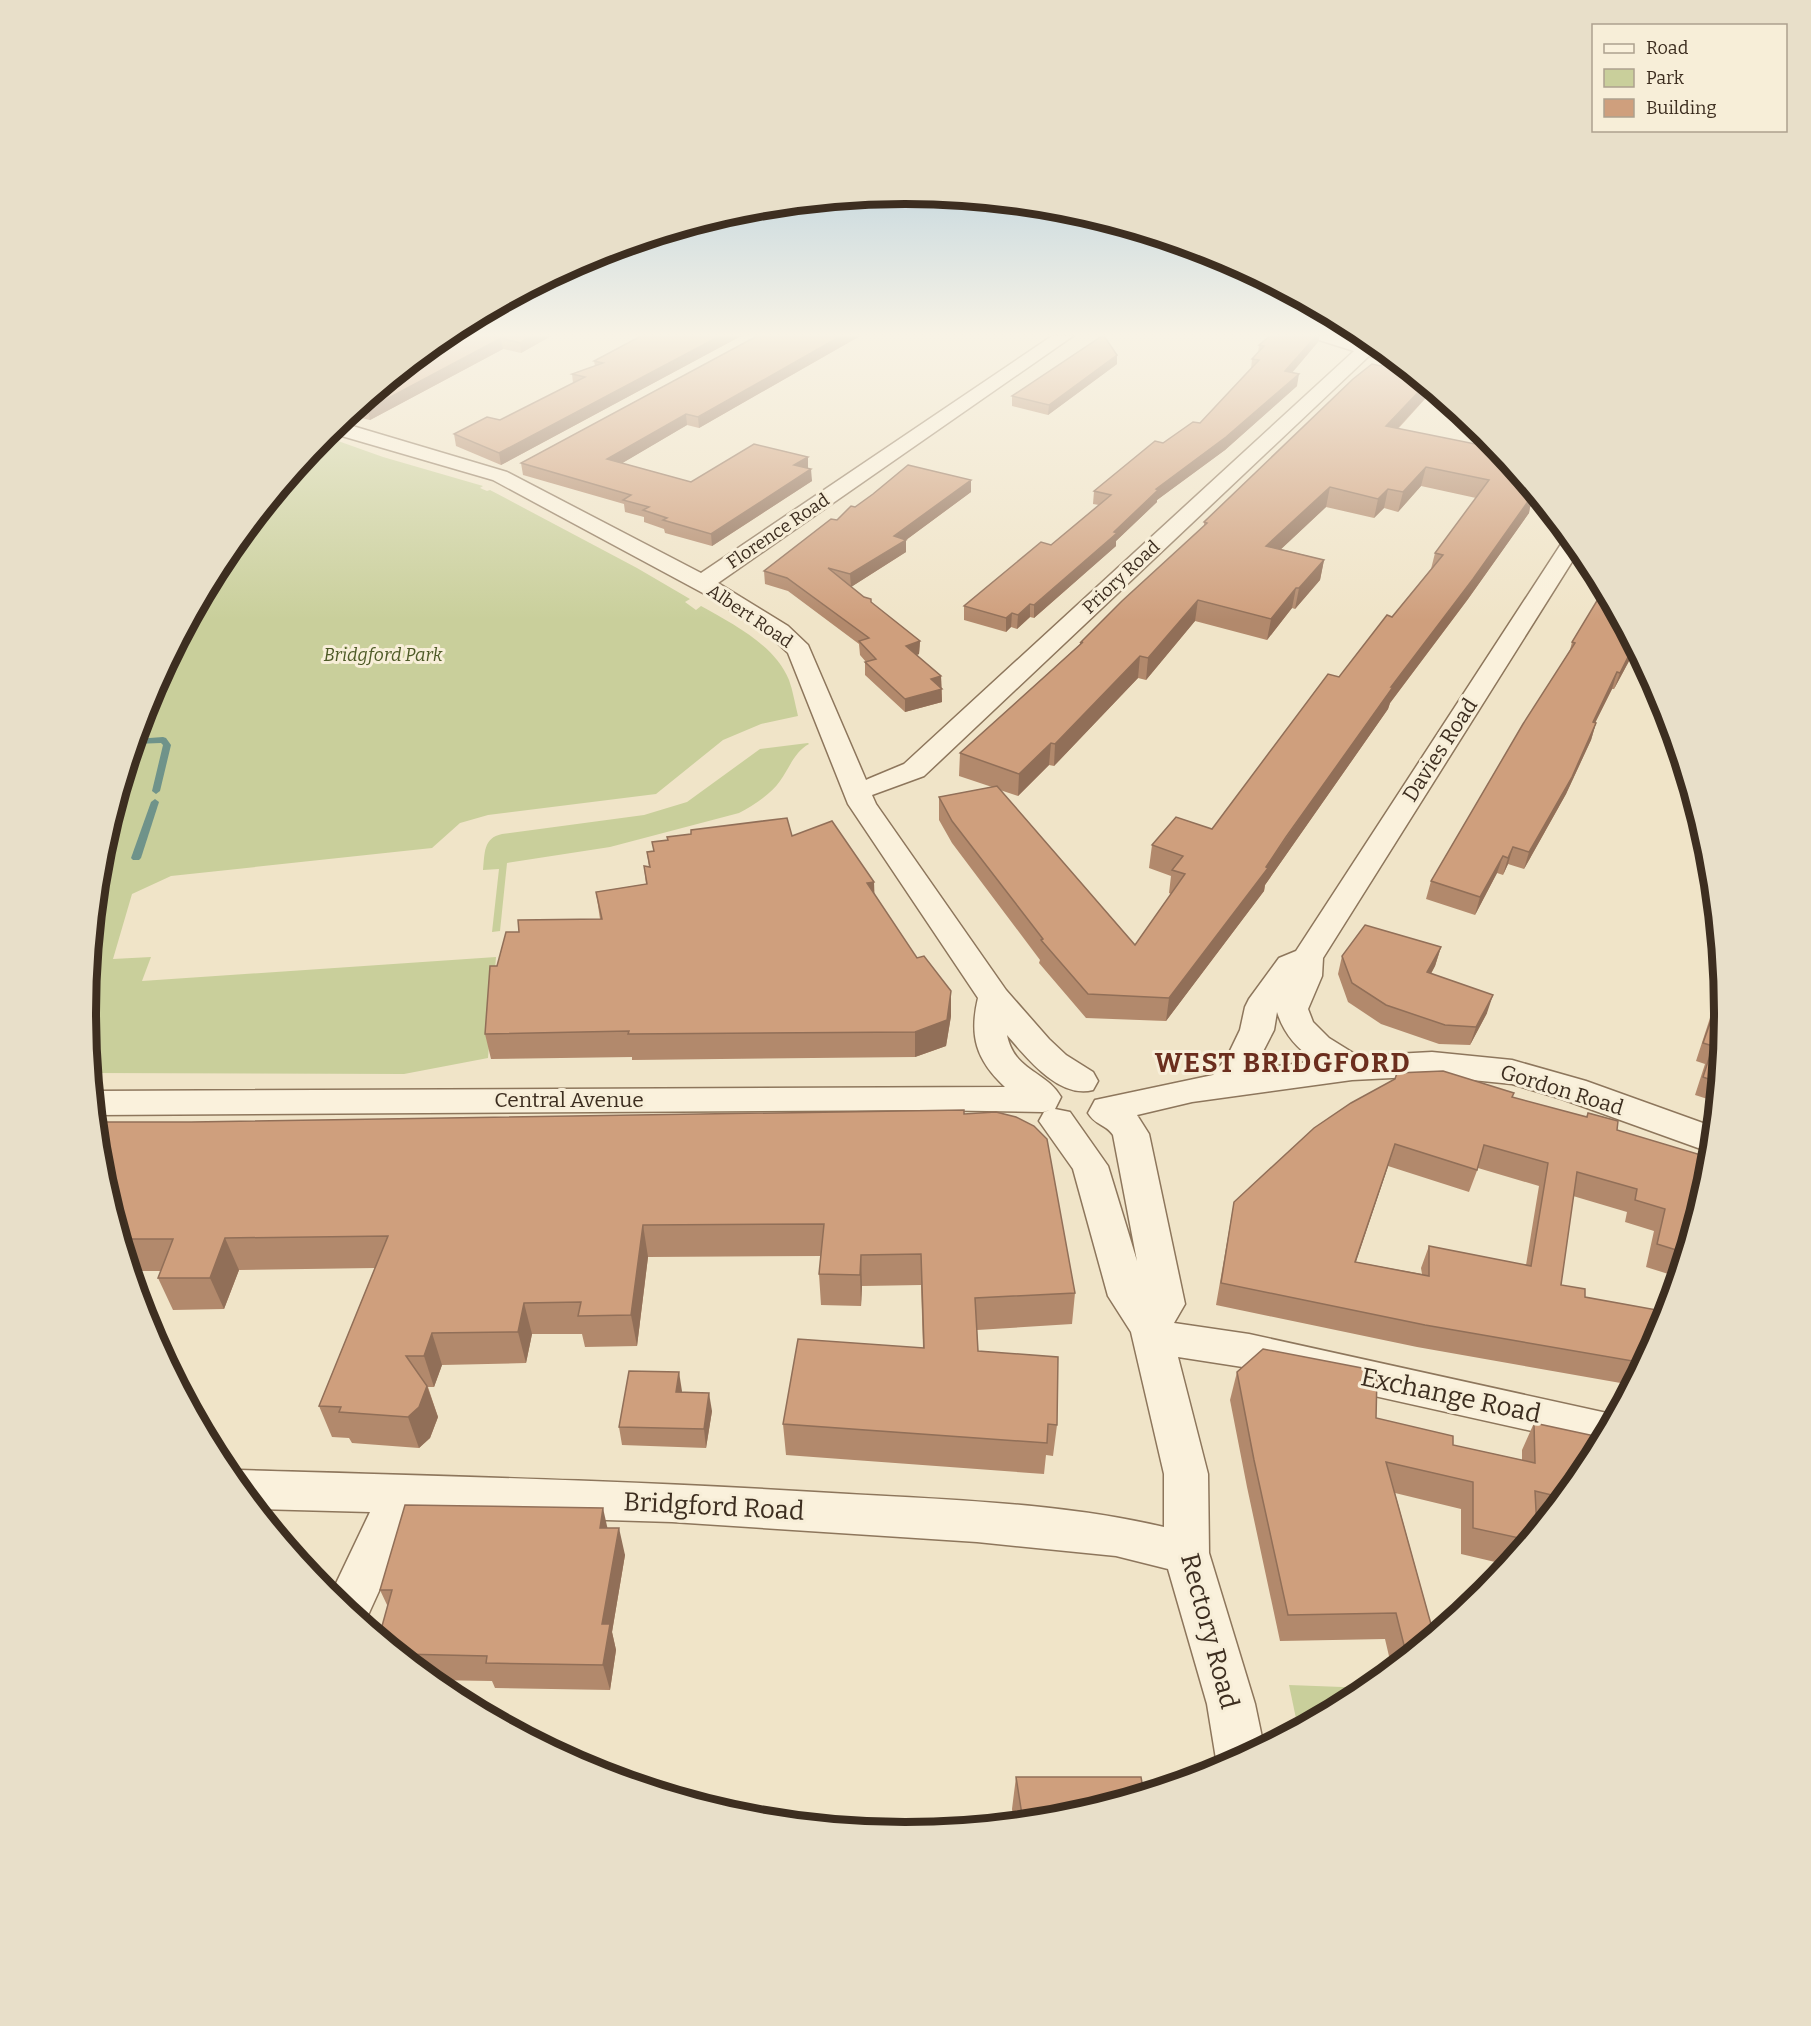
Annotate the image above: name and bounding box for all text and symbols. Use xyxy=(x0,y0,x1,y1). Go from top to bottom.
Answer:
legend xyxy=(1592,24,1787,132)
text: Road xyxy=(1646,37,1689,59)
text: Park xyxy=(1646,67,1685,89)
text: Building xyxy=(1646,97,1717,119)
street label: Florence Road xyxy=(723,488,834,573)
street label: Priory Road xyxy=(1078,535,1164,618)
street label: Albert Road xyxy=(703,579,797,653)
park label: Bridgford Park xyxy=(324,644,443,666)
street label: Davies Road xyxy=(1397,693,1483,807)
district label: WEST BRIDGFORD xyxy=(1155,1047,1411,1079)
street label: Gordon Road xyxy=(1497,1059,1627,1121)
street label: Central Avenue xyxy=(494,1087,644,1113)
street label: Exchange Road xyxy=(1358,1361,1544,1430)
street label: Bridgford Road xyxy=(623,1486,805,1527)
street label: Rectory Road xyxy=(1174,1550,1245,1712)

